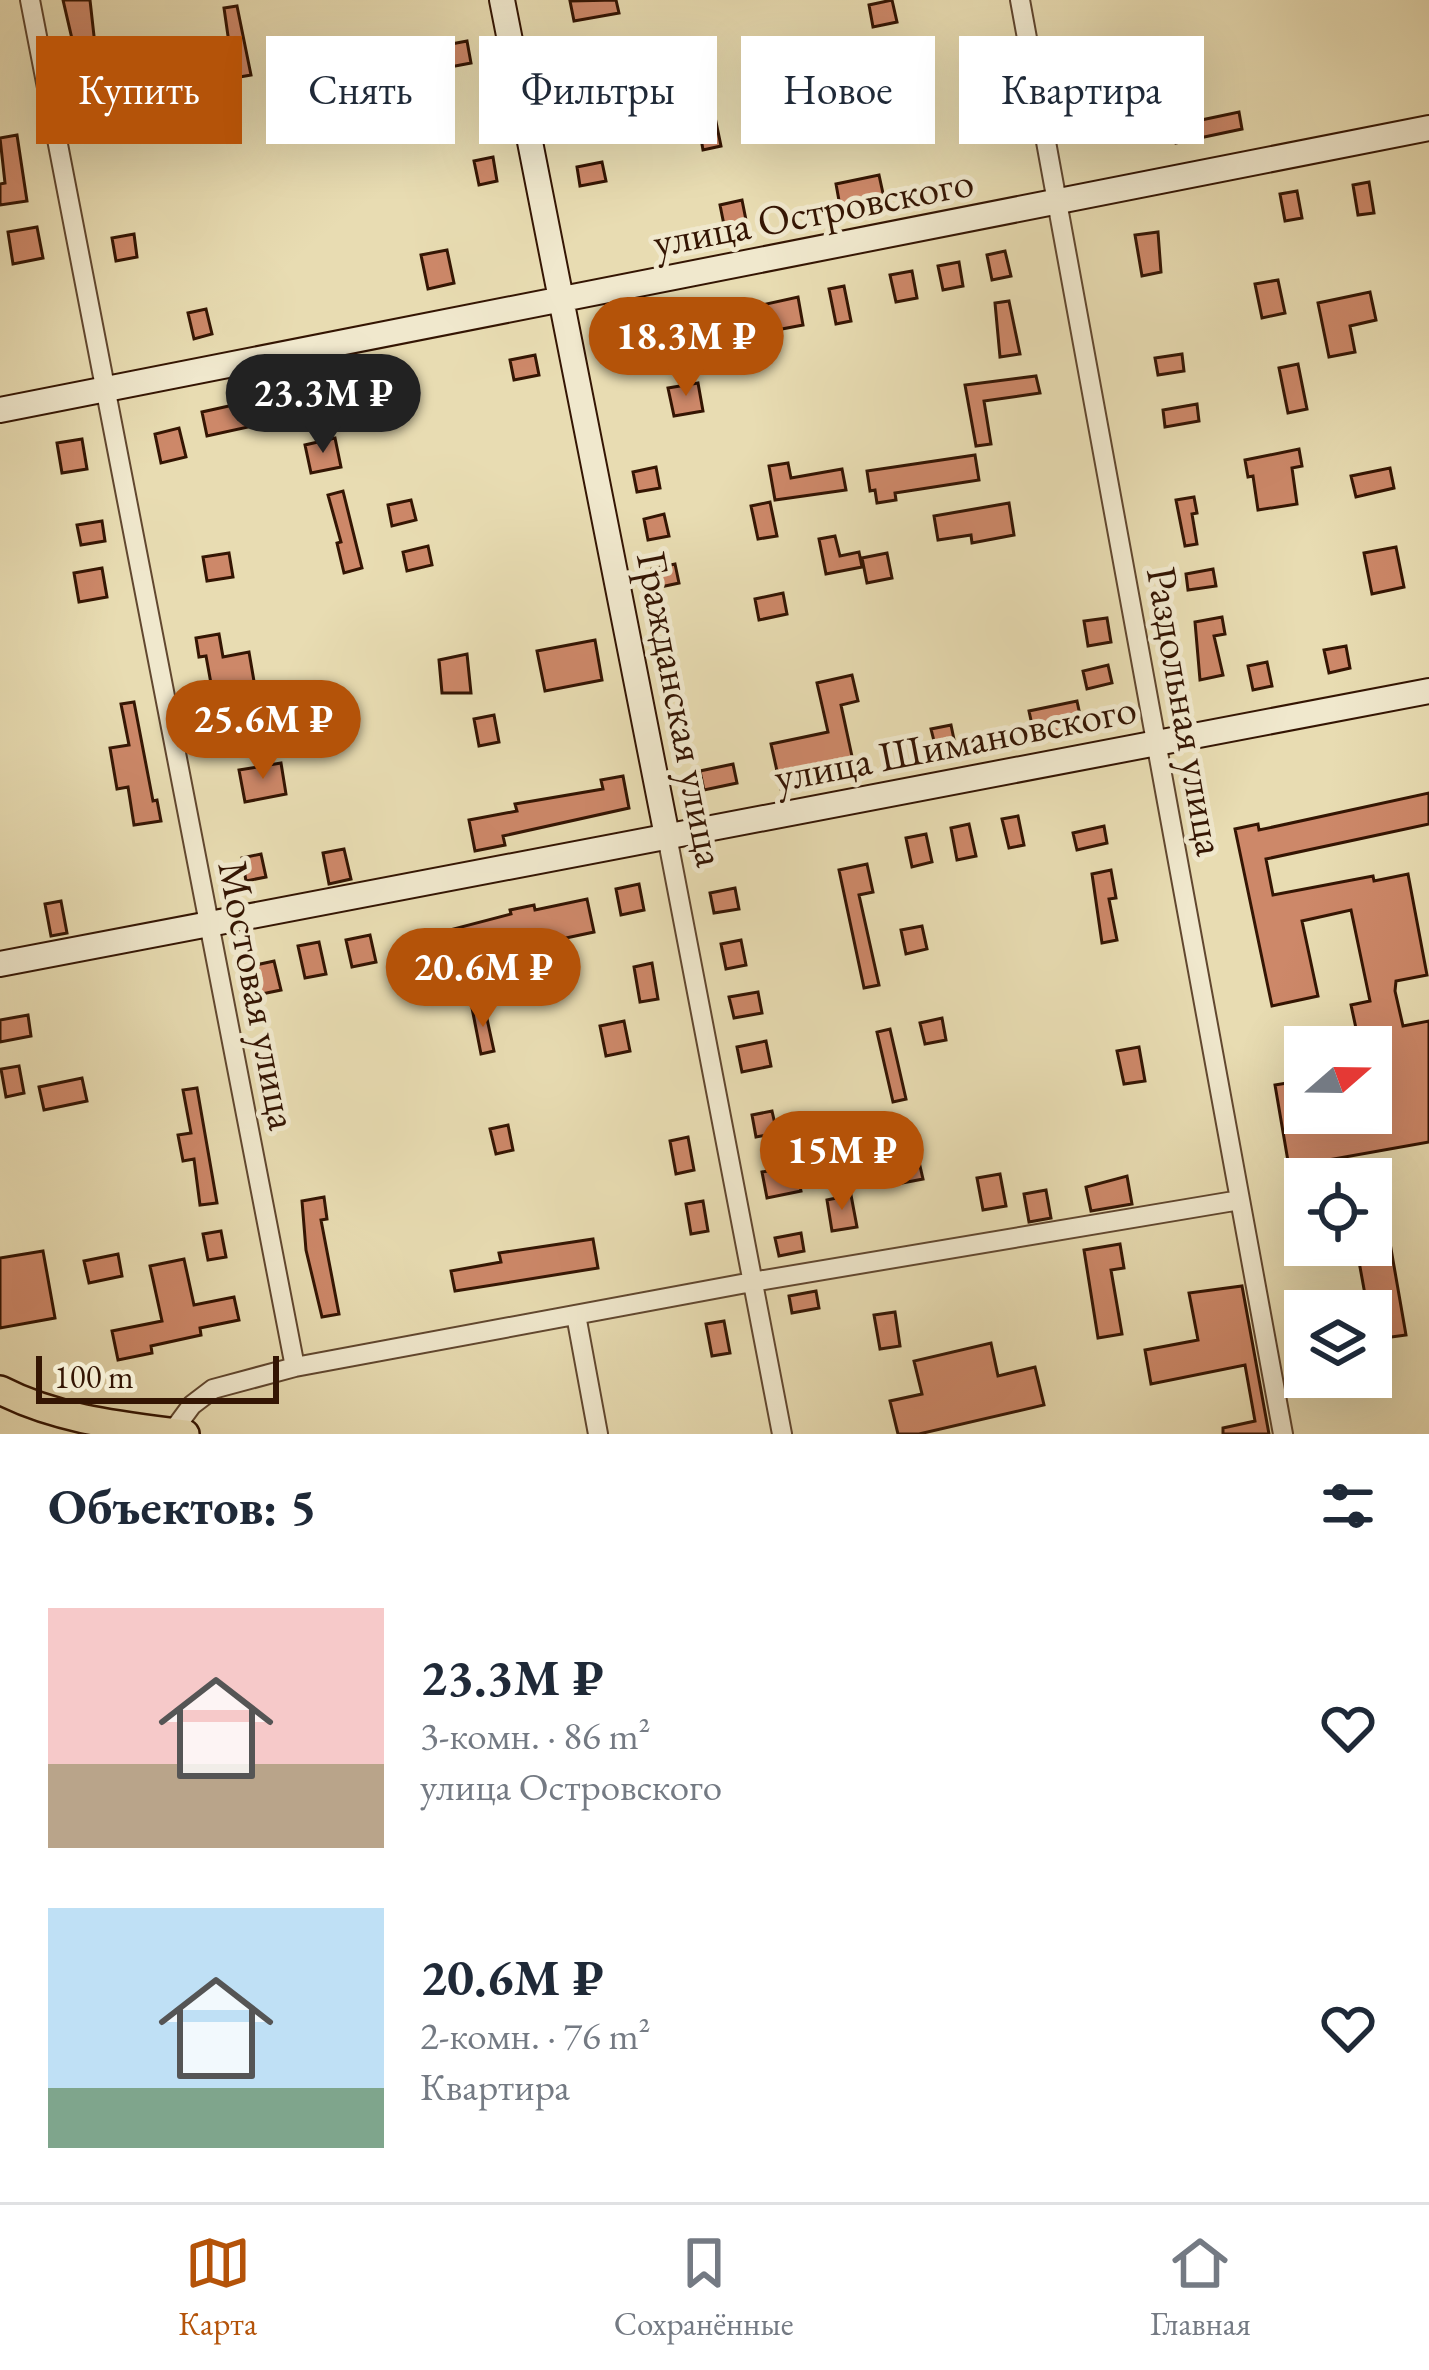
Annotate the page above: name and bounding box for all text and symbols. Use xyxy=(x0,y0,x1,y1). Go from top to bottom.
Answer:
chip: Купить xyxy=(36,36,242,144)
chip: Снять xyxy=(266,36,455,144)
chip: Фильтры xyxy=(479,36,717,144)
chip: Новое xyxy=(741,36,935,144)
chip: Квартира xyxy=(959,36,1204,144)
street label: улица Островского xyxy=(648,153,978,270)
pin: 18.3M ₽ xyxy=(575,297,797,399)
text: 18.3M ₽ xyxy=(616,310,756,361)
pin: 23.3M ₽ xyxy=(212,354,434,456)
text: 23.3M ₽ xyxy=(253,367,393,418)
street label: Гражданская улица xyxy=(624,547,739,871)
street label: Раздольная улица xyxy=(1134,562,1239,860)
pin: 25.6M ₽ xyxy=(152,680,374,782)
street label: улица Шимановского xyxy=(769,680,1141,805)
text: 25.6M ₽ xyxy=(193,693,333,744)
street label: Мостовая улица xyxy=(205,856,312,1134)
pin: 20.6M ₽ xyxy=(372,928,594,1030)
text: 20.6M ₽ xyxy=(413,941,553,992)
north arrow xyxy=(1284,1026,1392,1134)
map controls xyxy=(1284,1026,1392,1398)
pin: 15M ₽ xyxy=(758,1111,926,1213)
text: 15M ₽ xyxy=(787,1124,897,1175)
button: locate xyxy=(1284,1158,1392,1266)
button: layers xyxy=(1284,1290,1392,1398)
scale bar xyxy=(36,1350,279,1403)
text: 100 m xyxy=(54,1355,134,1398)
text: Объектов: 5 xyxy=(48,1473,317,1539)
icon: filters xyxy=(1315,1473,1381,1539)
text: 23.3M ₽ xyxy=(420,1644,604,1710)
icon: home xyxy=(144,1656,288,1800)
icon: heart xyxy=(1315,1695,1381,1761)
text: 3-комн. · 86 m² xyxy=(420,1710,651,1761)
text: улица Островского xyxy=(420,1761,722,1812)
text: 20.6M ₽ xyxy=(420,1944,604,2010)
icon: home xyxy=(144,1956,288,2100)
icon: heart xyxy=(1315,1995,1381,2061)
text: 2-комн. · 76 m² xyxy=(420,2010,651,2061)
text: Квартира xyxy=(420,2061,570,2112)
tab: Карта xyxy=(178,2230,257,2345)
tab: Сохранённые xyxy=(614,2230,794,2345)
tab: Главная xyxy=(1150,2230,1251,2345)

